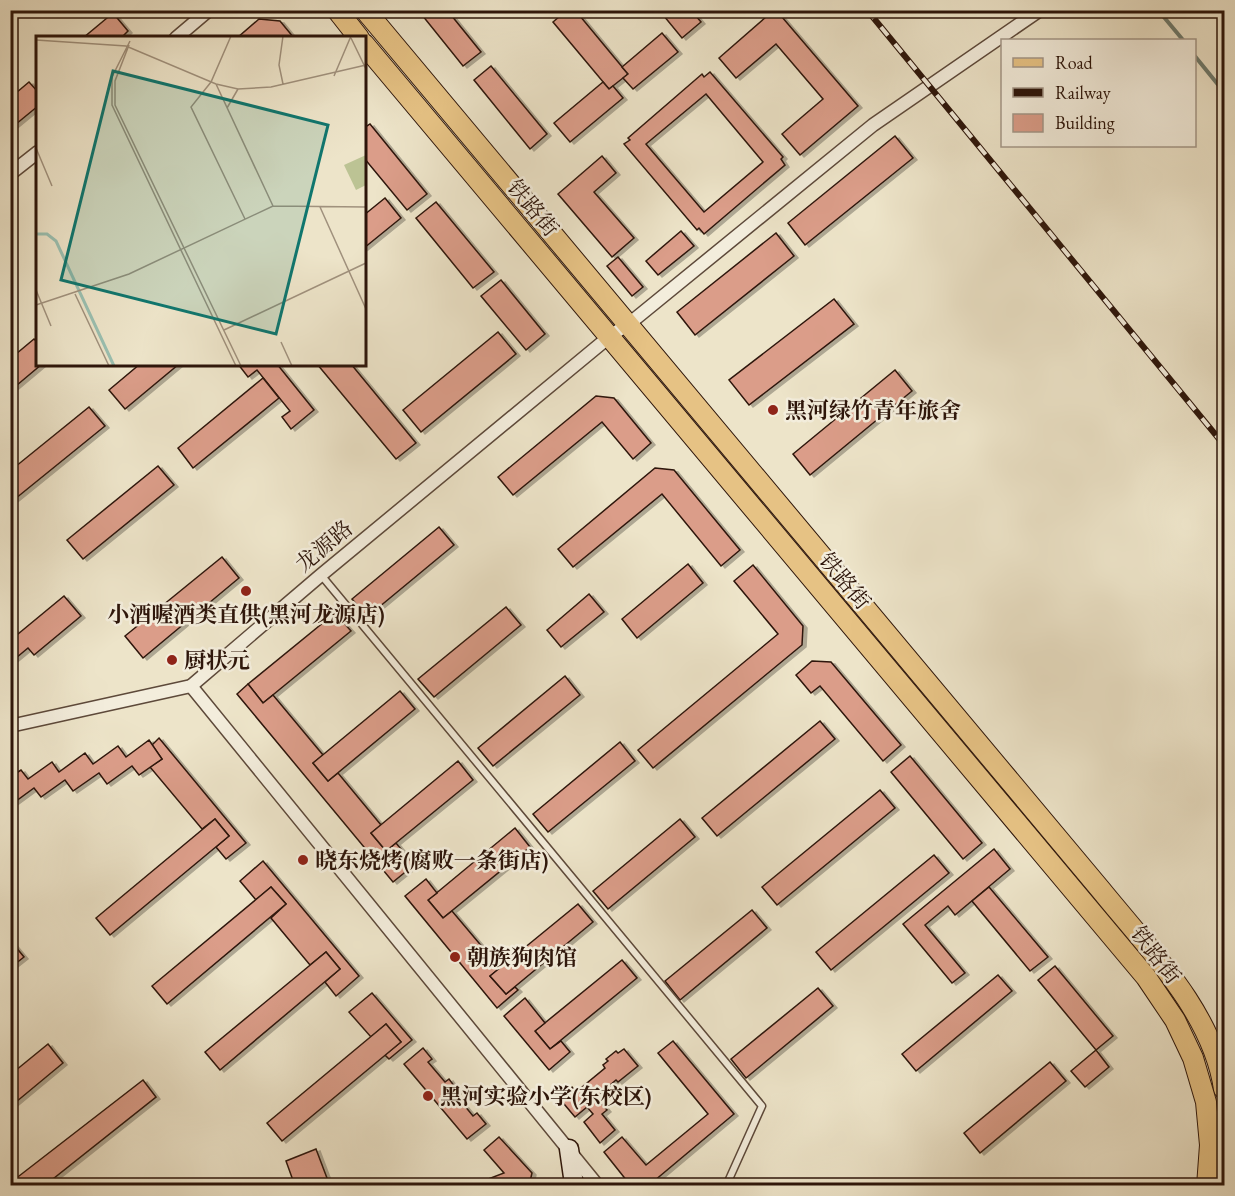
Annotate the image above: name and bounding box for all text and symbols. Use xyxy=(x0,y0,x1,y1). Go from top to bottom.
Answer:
inset map xyxy=(36,36,366,366)
legend xyxy=(1001,39,1196,147)
text: Road xyxy=(1055,51,1094,74)
text: Railway xyxy=(1055,81,1111,104)
text: Building xyxy=(1055,111,1115,134)
street label: 铁路街 xyxy=(501,173,565,243)
place label: 黑河绿竹青年旅舍 xyxy=(785,396,961,425)
marker: 黑河绿竹青年旅舍 xyxy=(766,403,780,417)
street label: 龙源路 xyxy=(289,514,359,578)
street label: 铁路街 xyxy=(813,546,877,616)
marker: 小酒喔酒类直供(黑河龙源店) xyxy=(239,584,253,598)
place label: 小酒喔酒类直供(黑河龙源店) xyxy=(107,600,385,629)
place label: 厨状元 xyxy=(184,646,250,675)
marker: 厨状元 xyxy=(165,653,179,667)
place label: 晓东烧烤(腐败一条街店) xyxy=(315,846,548,875)
marker: 晓东烧烤(腐败一条街店) xyxy=(296,853,310,867)
street label: 铁路街 xyxy=(1124,920,1188,990)
place label: 朝族狗肉馆 xyxy=(467,943,577,972)
marker: 朝族狗肉馆 xyxy=(448,950,462,964)
place label: 黑河实验小学(东校区) xyxy=(440,1082,651,1111)
marker: 黑河实验小学(东校区) xyxy=(421,1089,435,1103)

